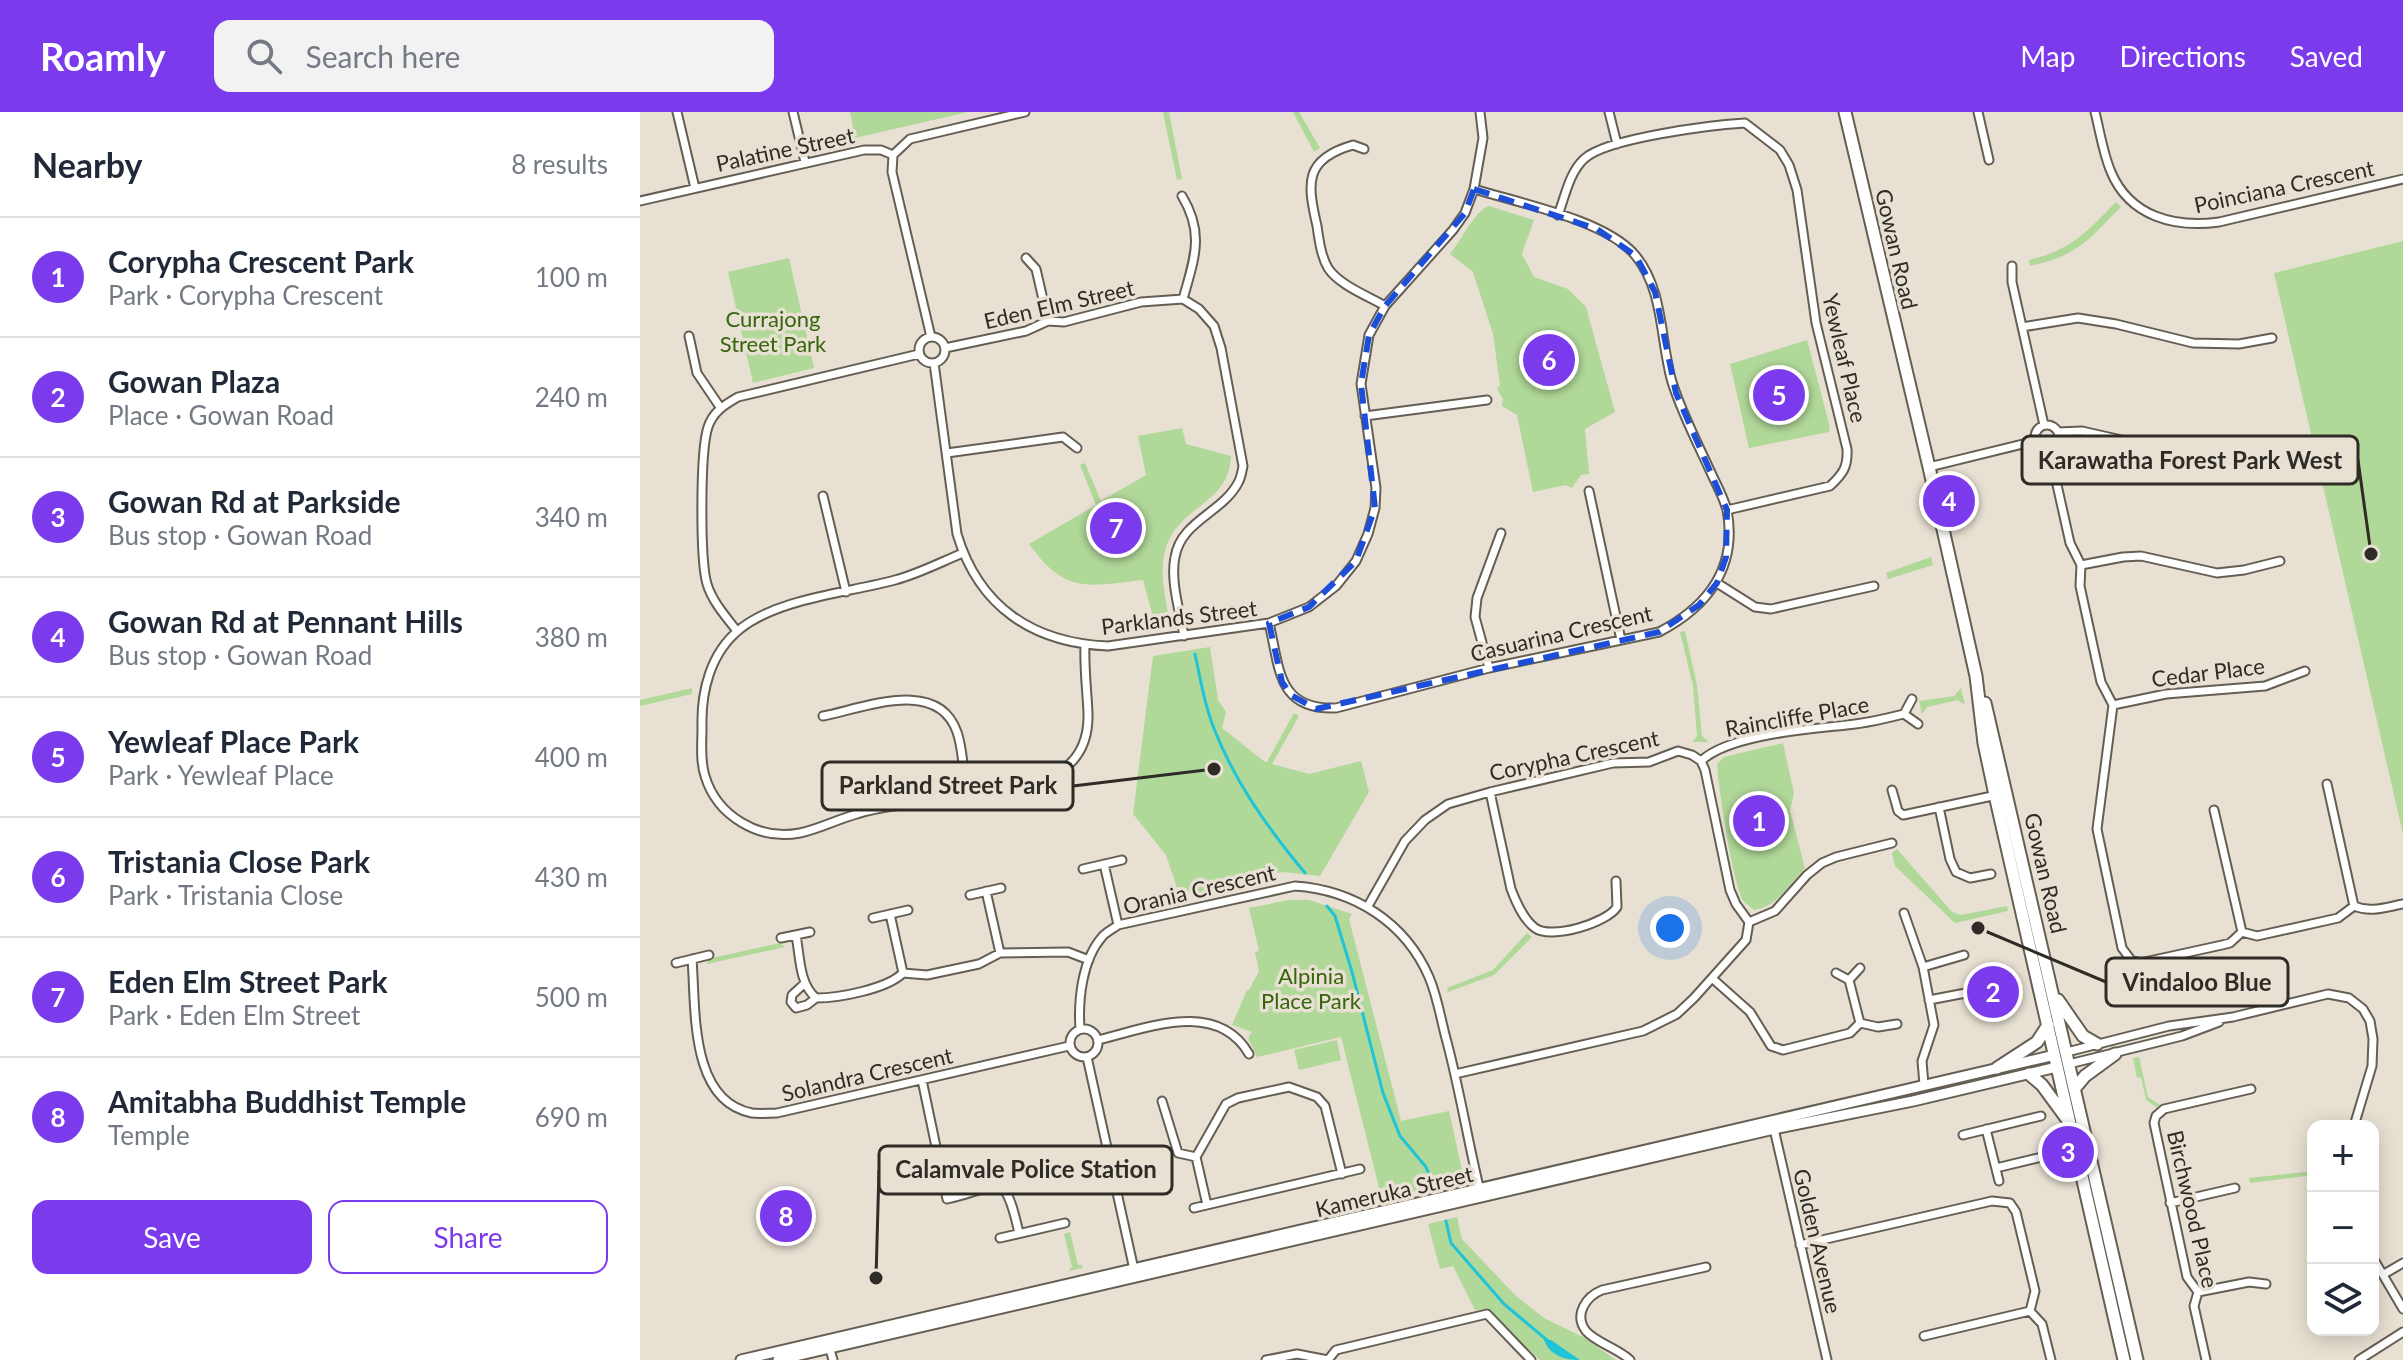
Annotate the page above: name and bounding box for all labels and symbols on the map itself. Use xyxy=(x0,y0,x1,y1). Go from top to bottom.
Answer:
street label: Palatine Street xyxy=(713,121,857,177)
street label: Poinciana Crescent xyxy=(2191,154,2377,218)
street label: Gowan Road xyxy=(1870,186,1924,312)
street label: Eden Elm Street xyxy=(981,274,1137,334)
street label: Yewleaf Place xyxy=(1817,291,1873,425)
park label: Currajong Street Park xyxy=(720,305,827,357)
pin: 6 xyxy=(1523,330,1575,390)
pin: 5 xyxy=(1753,365,1805,425)
callout: Karawatha Forest Park West xyxy=(2022,436,2358,484)
text: Karawatha Forest Park West xyxy=(2038,445,2342,474)
pin: 4 xyxy=(1923,471,1975,531)
pin: 7 xyxy=(1090,498,1142,558)
street label: Parklands Street xyxy=(1100,594,1259,640)
street label: Casuarina Crescent xyxy=(1467,599,1655,667)
street label: Cedar Place xyxy=(2150,652,2266,692)
street label: Raincliffe Place xyxy=(1723,690,1871,742)
street label: Corypha Crescent xyxy=(1487,724,1661,786)
callout: Parkland Street Park xyxy=(822,762,1073,810)
text: Parkland Street Park xyxy=(839,770,1057,799)
pin: 1 xyxy=(1733,791,1785,851)
street label: Gowan Road xyxy=(2019,810,2073,936)
street label: Orania Crescent xyxy=(1120,858,1278,920)
your location xyxy=(1650,908,1690,948)
callout: Vindaloo Blue xyxy=(2106,958,2288,1006)
park label: Alpinia Place Park xyxy=(1261,962,1362,1014)
pin: 2 xyxy=(1967,962,2019,1022)
text: Vindaloo Blue xyxy=(2121,967,2272,996)
street label: Solandra Crescent xyxy=(779,1041,955,1107)
pin: 3 xyxy=(2042,1122,2094,1182)
street label: Birchwood Place xyxy=(2162,1128,2224,1290)
callout: Calamvale Police Station xyxy=(879,1146,1172,1194)
text: Calamvale Police Station xyxy=(895,1154,1157,1183)
street label: Kameruka Street xyxy=(1312,1160,1476,1222)
street label: Golden Avenue xyxy=(1788,1166,1848,1316)
pin: 8 xyxy=(760,1186,812,1246)

